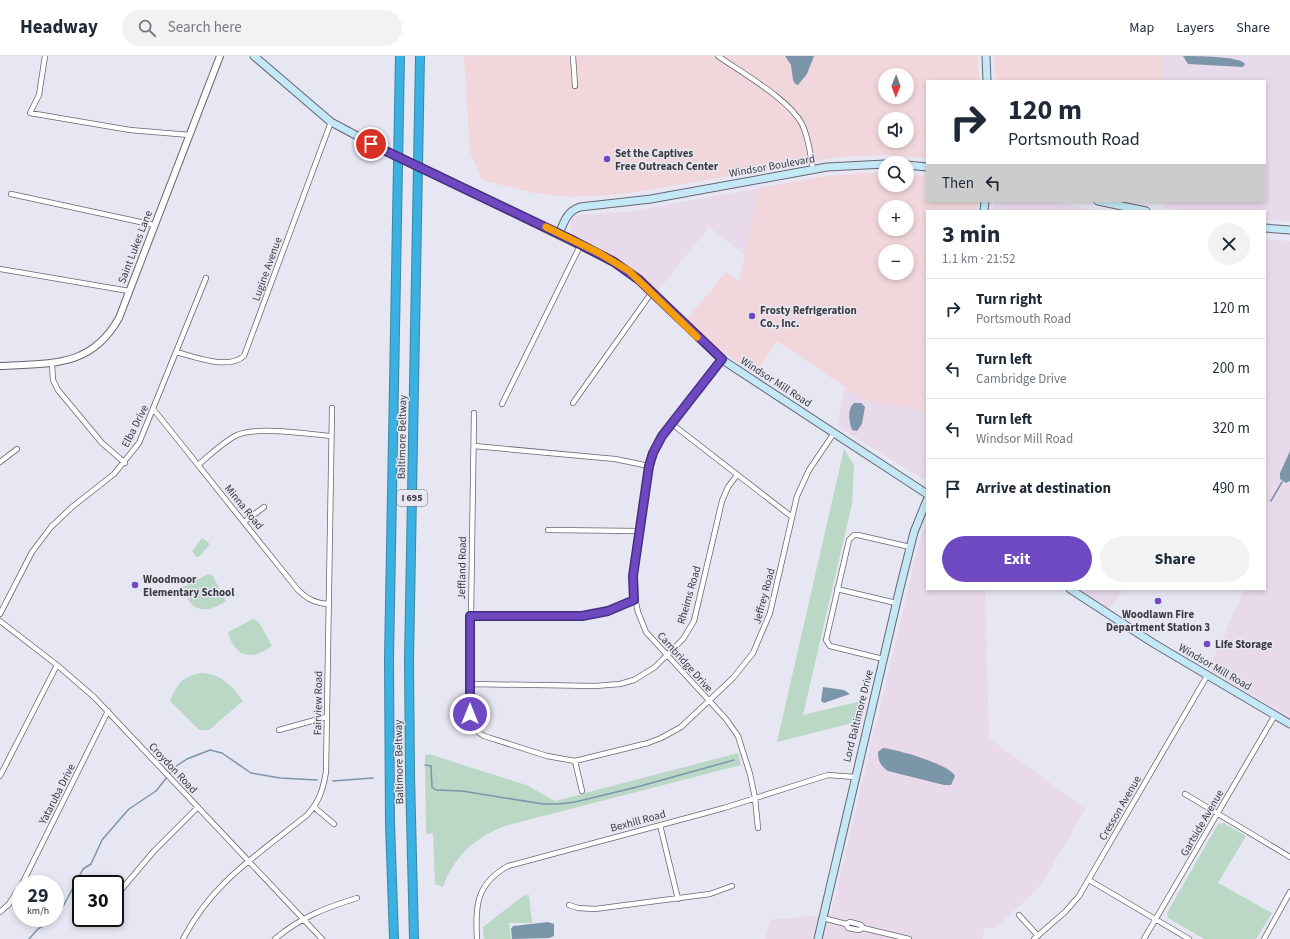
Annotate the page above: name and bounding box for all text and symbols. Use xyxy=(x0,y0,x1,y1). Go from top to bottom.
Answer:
search box xyxy=(122,10,402,46)
text: Headway xyxy=(20,14,98,41)
icon: search xyxy=(136,17,158,39)
text: Search here xyxy=(168,17,242,38)
text: Map xyxy=(1129,18,1154,38)
text: Layers xyxy=(1176,18,1214,38)
text: Share xyxy=(1236,18,1270,38)
north arrow xyxy=(878,68,914,104)
map controls xyxy=(878,68,914,280)
text: 120 m xyxy=(1008,90,1082,130)
icon: right xyxy=(942,96,994,148)
button: sound xyxy=(878,112,914,148)
pin xyxy=(354,127,388,161)
text: Portsmouth Road xyxy=(1008,127,1140,152)
icon: arrive xyxy=(360,133,382,155)
place label: Set the Captives Free Outreach Center xyxy=(615,146,719,174)
street label: Windsor Boulevard xyxy=(728,151,816,181)
marker: Set the Captives Free Outreach Center xyxy=(602,154,612,164)
button: search xyxy=(878,156,914,192)
icon: left xyxy=(982,172,1004,194)
text: Then xyxy=(942,173,974,194)
button: + xyxy=(878,200,914,236)
street label: Saint Lukes Lane xyxy=(114,208,156,286)
text: 3 min xyxy=(942,217,1000,252)
button: close xyxy=(1208,223,1250,265)
street label: Lugine Avenue xyxy=(248,234,286,303)
button: − xyxy=(878,244,914,280)
text: 1.1 km · 21:52 xyxy=(942,250,1016,268)
text: Turn right xyxy=(976,289,1042,310)
icon: right xyxy=(942,298,964,320)
text: 120 m xyxy=(1212,298,1250,319)
place label: Frosty Refrigeration Co., Inc. xyxy=(760,303,857,331)
text: Portsmouth Road xyxy=(976,310,1071,328)
marker: Frosty Refrigeration Co., Inc. xyxy=(747,311,757,321)
text: Turn left xyxy=(976,349,1032,370)
street label: Windsor Mill Road xyxy=(737,353,815,411)
icon: left xyxy=(942,358,964,380)
text: 200 m xyxy=(1212,358,1250,379)
text: Cambridge Drive xyxy=(976,370,1066,388)
street label: Baltimore Beltway xyxy=(394,395,410,479)
street label: Elba Drive xyxy=(118,402,152,450)
text: Turn left xyxy=(976,409,1032,430)
icon: left xyxy=(942,418,964,440)
text: 320 m xyxy=(1212,418,1250,439)
text: Windsor Mill Road xyxy=(976,430,1073,448)
icon: arrive xyxy=(942,478,964,500)
text: Arrive at destination xyxy=(976,478,1111,499)
text: 490 m xyxy=(1212,478,1250,499)
street label: Minna Road xyxy=(221,481,267,533)
road number: I 695 xyxy=(397,490,427,506)
street label: Jeffland Road xyxy=(454,536,470,600)
button: Exit xyxy=(942,536,1092,582)
button: Share xyxy=(1100,536,1250,582)
street label: Rheims Road xyxy=(674,564,704,626)
street label: Jeffrey Road xyxy=(749,566,779,626)
place label: Woodmoor Elementary School xyxy=(143,572,235,600)
marker: Woodmoor Elementary School xyxy=(130,580,140,590)
marker: Woodlawn Fire Department Station 3 xyxy=(1153,596,1163,606)
place label: Woodlawn Fire Department Station 3 xyxy=(1106,607,1210,635)
street label: Cambridge Drive xyxy=(654,629,717,696)
place label: Life Storage xyxy=(1215,637,1273,652)
marker: Life Storage xyxy=(1202,639,1212,649)
street label: Windsor Mill Road xyxy=(1176,640,1254,694)
street label: Lord Baltimore Drive xyxy=(839,668,877,764)
street label: Fairview Road xyxy=(310,671,326,735)
position arrow xyxy=(449,693,491,735)
street label: Baltimore Beltway xyxy=(391,720,407,804)
street label: Croydon Road xyxy=(145,739,201,797)
street label: Yataruba Drive xyxy=(35,761,79,828)
street label: Cresson Avenue xyxy=(1095,772,1145,843)
street label: Gartside Avenue xyxy=(1177,786,1227,859)
street label: Bexhill Road xyxy=(609,806,667,836)
speed limit sign: 30 xyxy=(72,875,124,927)
text: 29 xyxy=(27,882,49,910)
text: km/h xyxy=(27,904,49,918)

